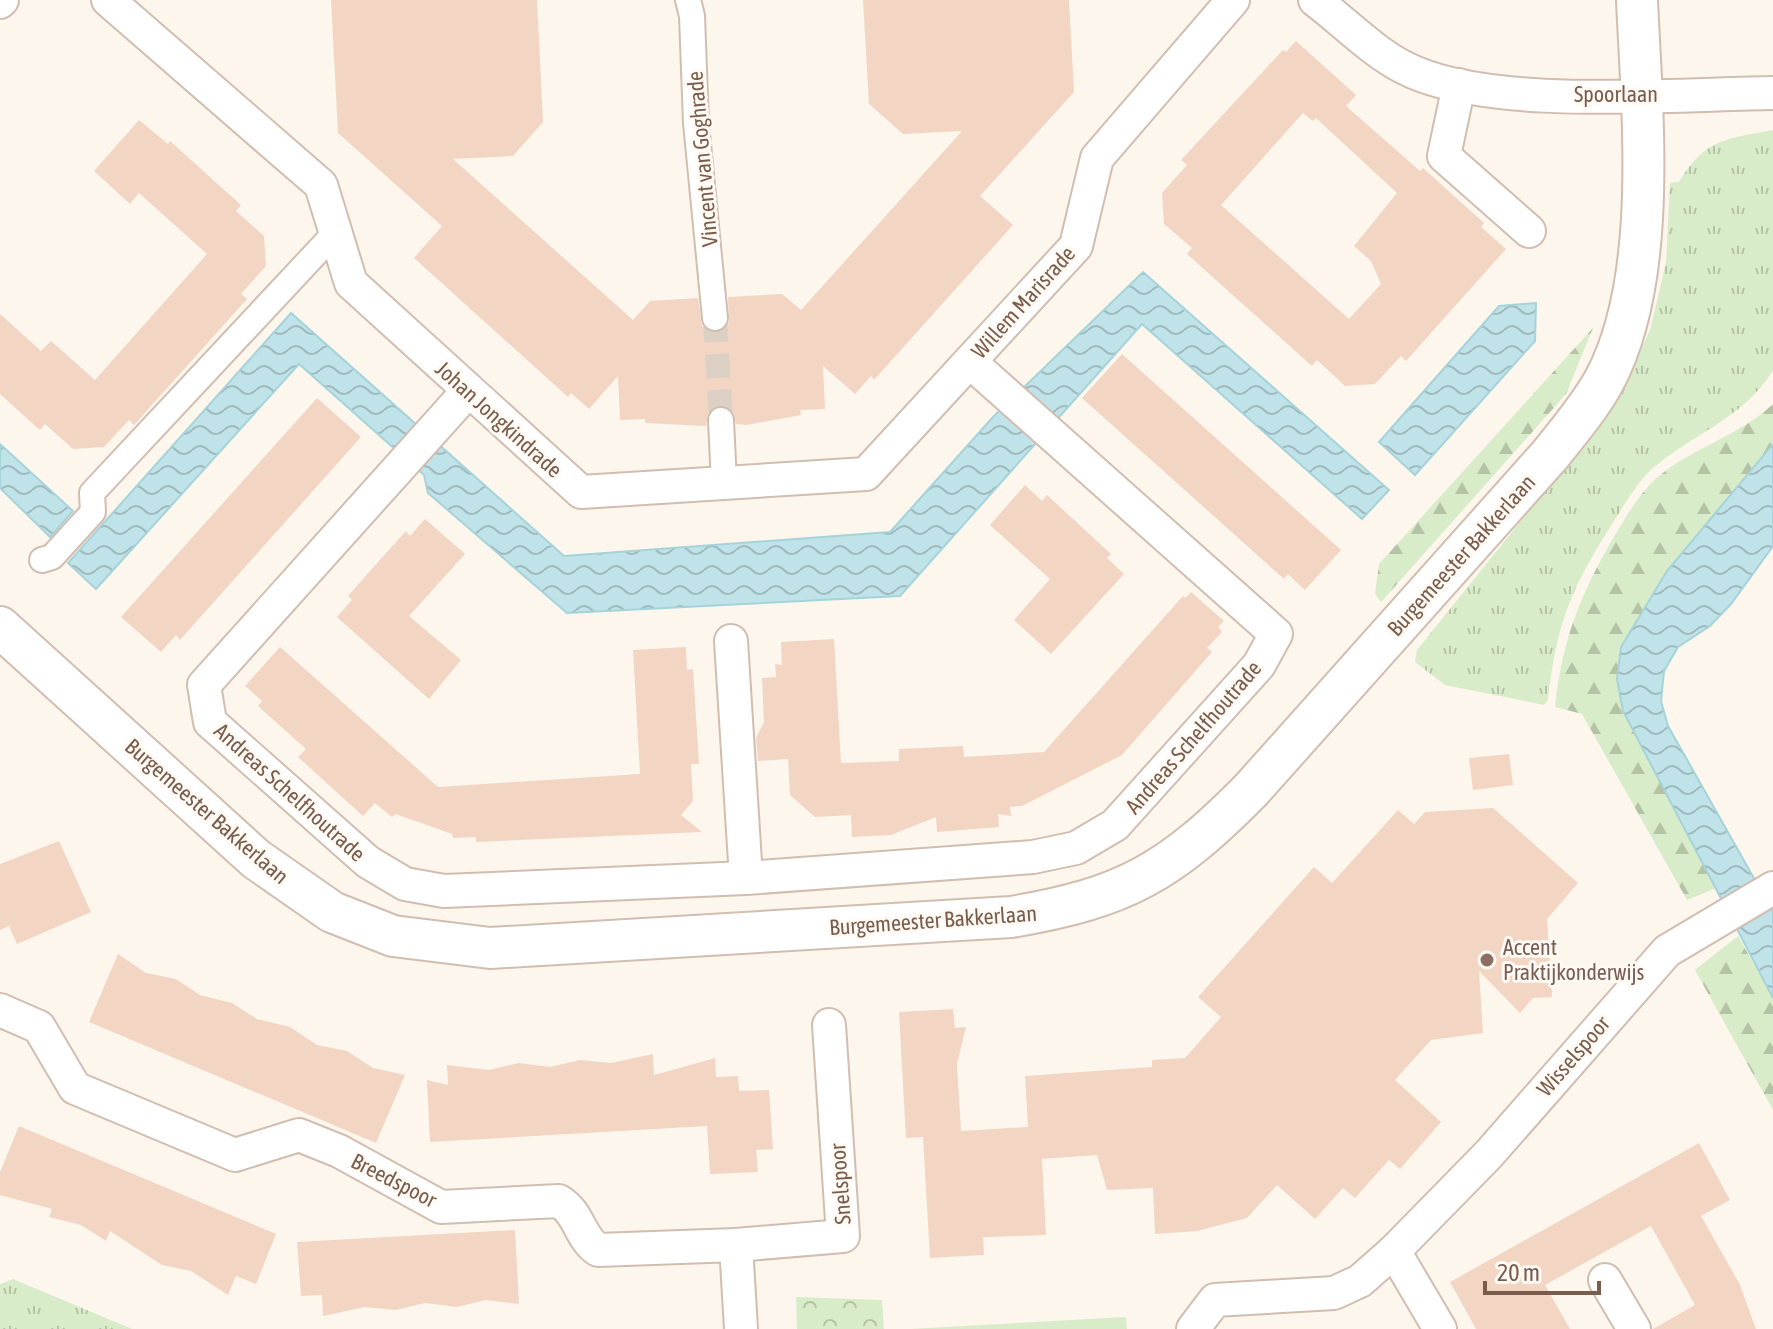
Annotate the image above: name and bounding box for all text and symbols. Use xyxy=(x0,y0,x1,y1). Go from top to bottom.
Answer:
street label: Vincent van Goghrade xyxy=(681,70,723,248)
street label: Spoorlaan xyxy=(1574,81,1658,107)
street label: Willem Marisrade xyxy=(966,240,1080,364)
street label: Johan Jongkindrade xyxy=(430,355,568,483)
street label: Burgemeester Bakkerlaan xyxy=(1382,469,1540,641)
street label: Andreas Schelfhoutrade xyxy=(1120,655,1266,819)
street label: Andreas Schelfhoutrade xyxy=(209,717,371,867)
street label: Burgemeester Bakkerlaan xyxy=(120,733,294,889)
street label: Burgemeester Bakkerlaan xyxy=(828,900,1038,940)
place label: Accent Praktijkonderwijs xyxy=(1503,934,1645,985)
marker: Accent Praktijkonderwijs xyxy=(1478,951,1496,969)
street label: Wisselspoor xyxy=(1531,1010,1615,1101)
street label: Snelspoor xyxy=(824,1142,856,1225)
street label: Breedspoor xyxy=(347,1147,442,1213)
scale bar xyxy=(1485,1245,1599,1295)
text: 20 m xyxy=(1497,1259,1540,1286)

